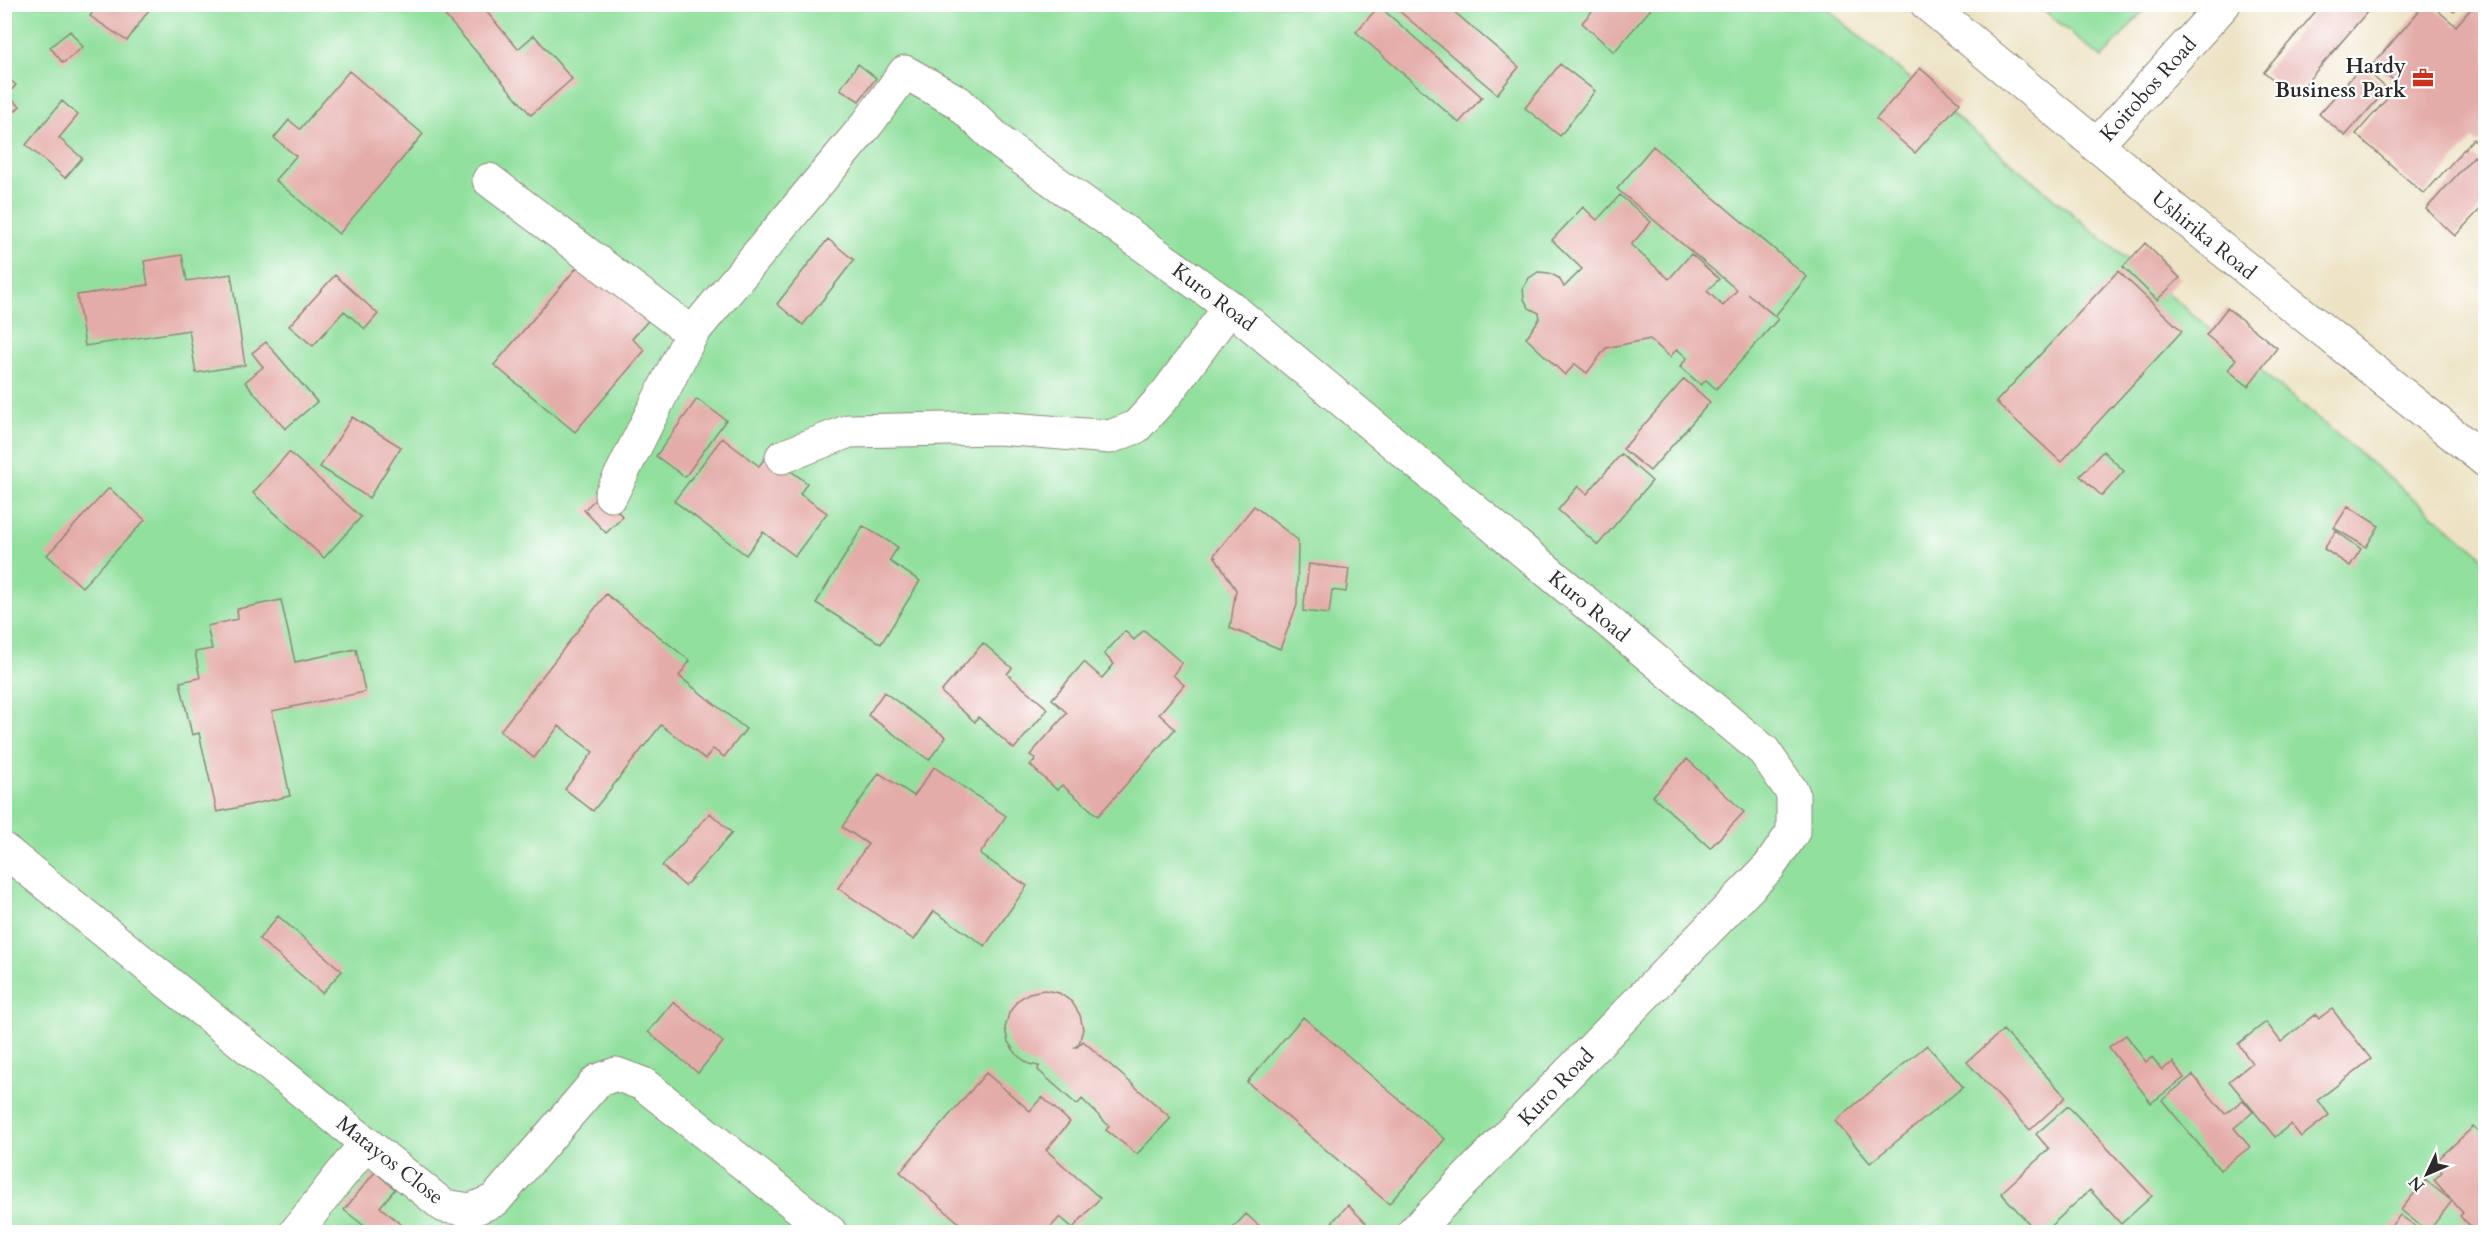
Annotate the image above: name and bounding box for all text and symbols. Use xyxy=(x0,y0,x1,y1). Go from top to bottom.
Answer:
street label: Koitobos Road xyxy=(2093,30,2203,148)
place label: Hardy Business Park xyxy=(2275,52,2406,105)
office icon: Hardy Business Park xyxy=(2411,66,2435,90)
street label: Ushirika Road xyxy=(2145,184,2262,287)
street label: Kuro Road xyxy=(1166,256,1262,338)
street label: Kuro Road xyxy=(1542,564,1636,649)
street label: Kuro Road xyxy=(1512,1042,1601,1133)
street label: Matayos Close xyxy=(330,1109,449,1212)
north arrow xyxy=(2397,1144,2457,1204)
text: N xyxy=(2404,1171,2430,1196)

